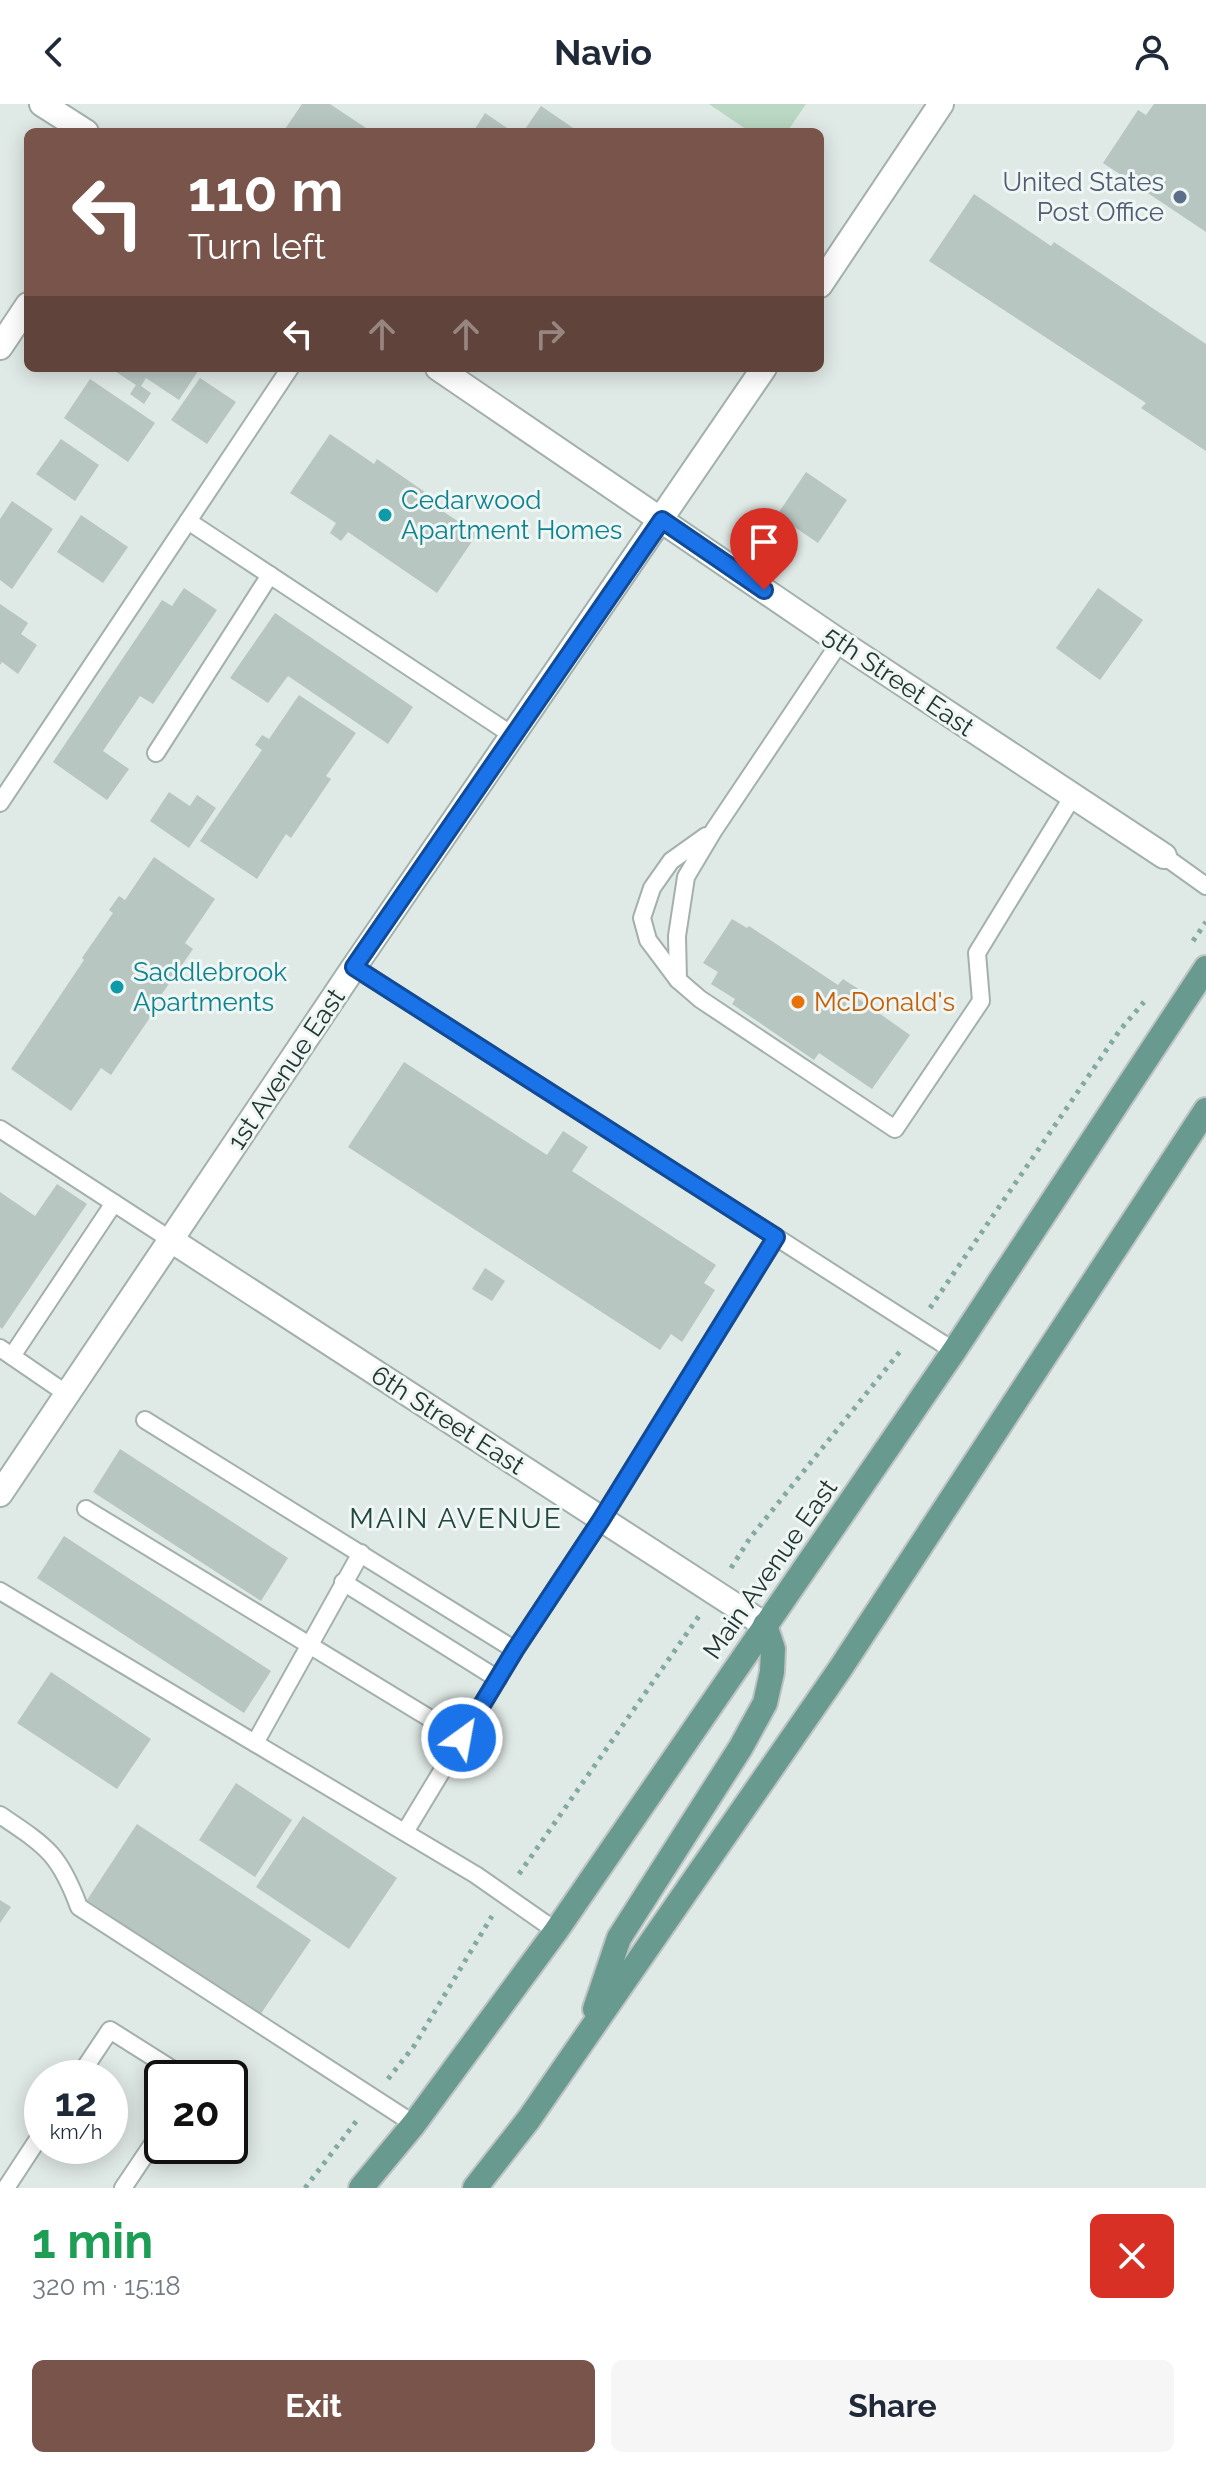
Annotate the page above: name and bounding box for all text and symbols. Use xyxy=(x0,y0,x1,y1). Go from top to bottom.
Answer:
icon: back xyxy=(32,30,76,74)
icon: person xyxy=(1130,30,1174,74)
text: Navio xyxy=(554,31,652,73)
text: 110 m xyxy=(188,158,343,224)
icon: left xyxy=(56,160,160,264)
place label: United States Post Office xyxy=(1003,167,1164,227)
marker: United States Post Office xyxy=(1171,188,1189,206)
text: Turn left xyxy=(188,225,326,267)
icon: left xyxy=(276,312,320,356)
icon: ahead xyxy=(360,312,404,356)
icon: ahead xyxy=(444,312,488,356)
icon: right xyxy=(528,312,572,356)
place label: Cedarwood Apartment Homes xyxy=(401,485,622,545)
marker: Cedarwood Apartment Homes xyxy=(376,506,394,524)
pin xyxy=(730,508,798,590)
icon: arrive xyxy=(742,520,786,564)
street label: 5th Street East xyxy=(818,620,980,742)
place label: Saddlebrook Apartments xyxy=(133,957,287,1017)
marker: Saddlebrook Apartments xyxy=(108,978,126,996)
street label: 1st Avenue East xyxy=(221,983,351,1155)
place label: McDonald's xyxy=(814,987,955,1017)
marker: McDonald's xyxy=(789,993,807,1011)
street label: 6th Street East xyxy=(366,1359,530,1481)
street label: Main Avenue East xyxy=(697,1473,843,1665)
district label: MAIN AVENUE xyxy=(349,1502,563,1535)
position arrow xyxy=(420,1696,504,1780)
speed limit sign: 20 xyxy=(144,2060,248,2164)
text: 12 xyxy=(55,2078,97,2125)
text: km/h xyxy=(50,2120,102,2144)
text: 1 min xyxy=(32,2213,153,2269)
button: close xyxy=(1090,2214,1174,2298)
text: 320 m · 15:18 xyxy=(32,2271,181,2301)
button: Exit xyxy=(32,2360,595,2452)
button: Share xyxy=(611,2360,1174,2452)

